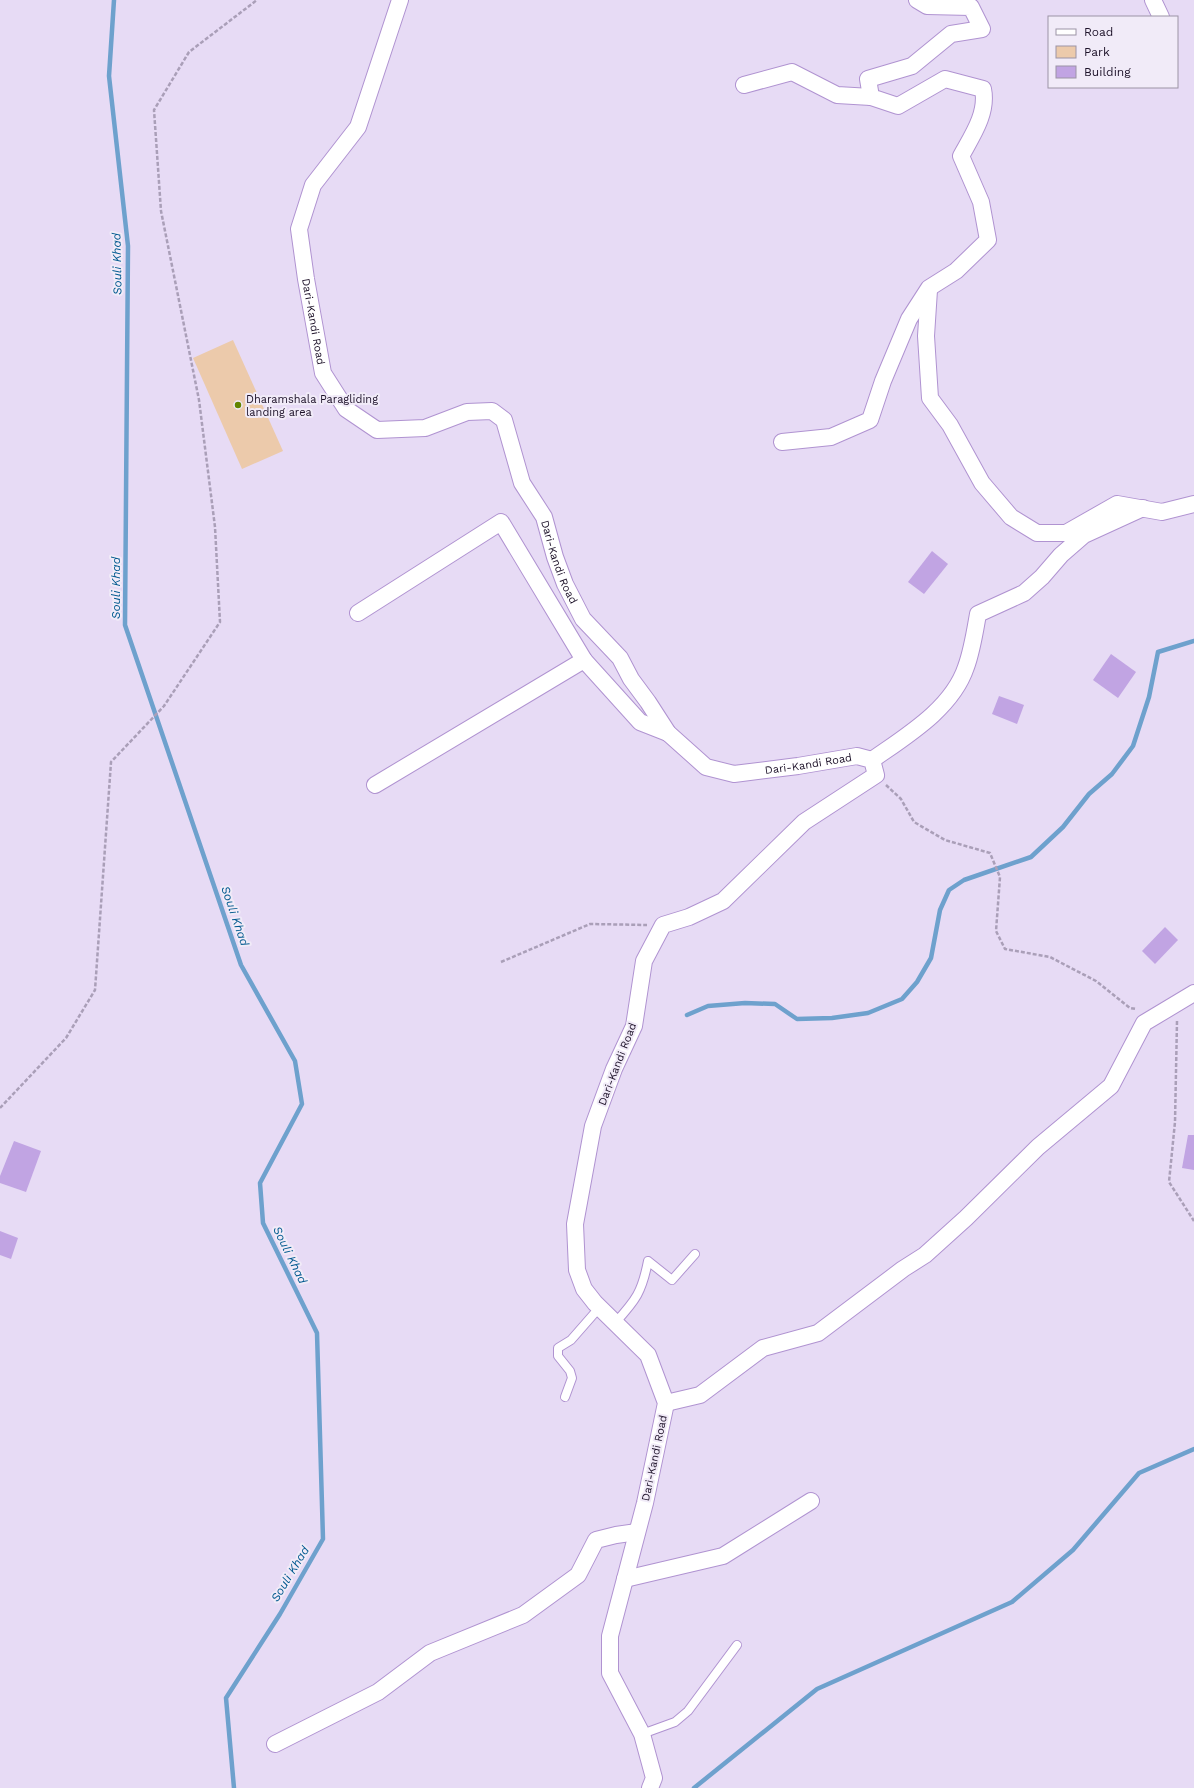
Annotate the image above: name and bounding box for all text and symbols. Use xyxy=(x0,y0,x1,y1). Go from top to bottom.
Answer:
legend xyxy=(1048,16,1178,88)
text: Road xyxy=(1084,25,1113,39)
text: Park xyxy=(1084,45,1110,59)
text: Building xyxy=(1084,65,1131,79)
water label: Souli Khad xyxy=(109,232,125,295)
street label: Dari-Kandi Road xyxy=(299,277,327,366)
place label: Dharamshala Paragliding landing area xyxy=(246,393,378,419)
marker: Dharamshala Paragliding landing area xyxy=(233,400,243,410)
street label: Dari-Kandi Road xyxy=(538,519,580,606)
water label: Souli Khad xyxy=(109,556,123,619)
street label: Dari-Kandi Road xyxy=(764,751,853,777)
water label: Souli Khad xyxy=(218,884,252,948)
street label: Dari-Kandi Road xyxy=(596,1021,639,1107)
water label: Souli Khad xyxy=(270,1224,310,1287)
street label: Dari-Kandi Road xyxy=(639,1414,670,1502)
water label: Souli Khad xyxy=(268,1543,312,1604)

